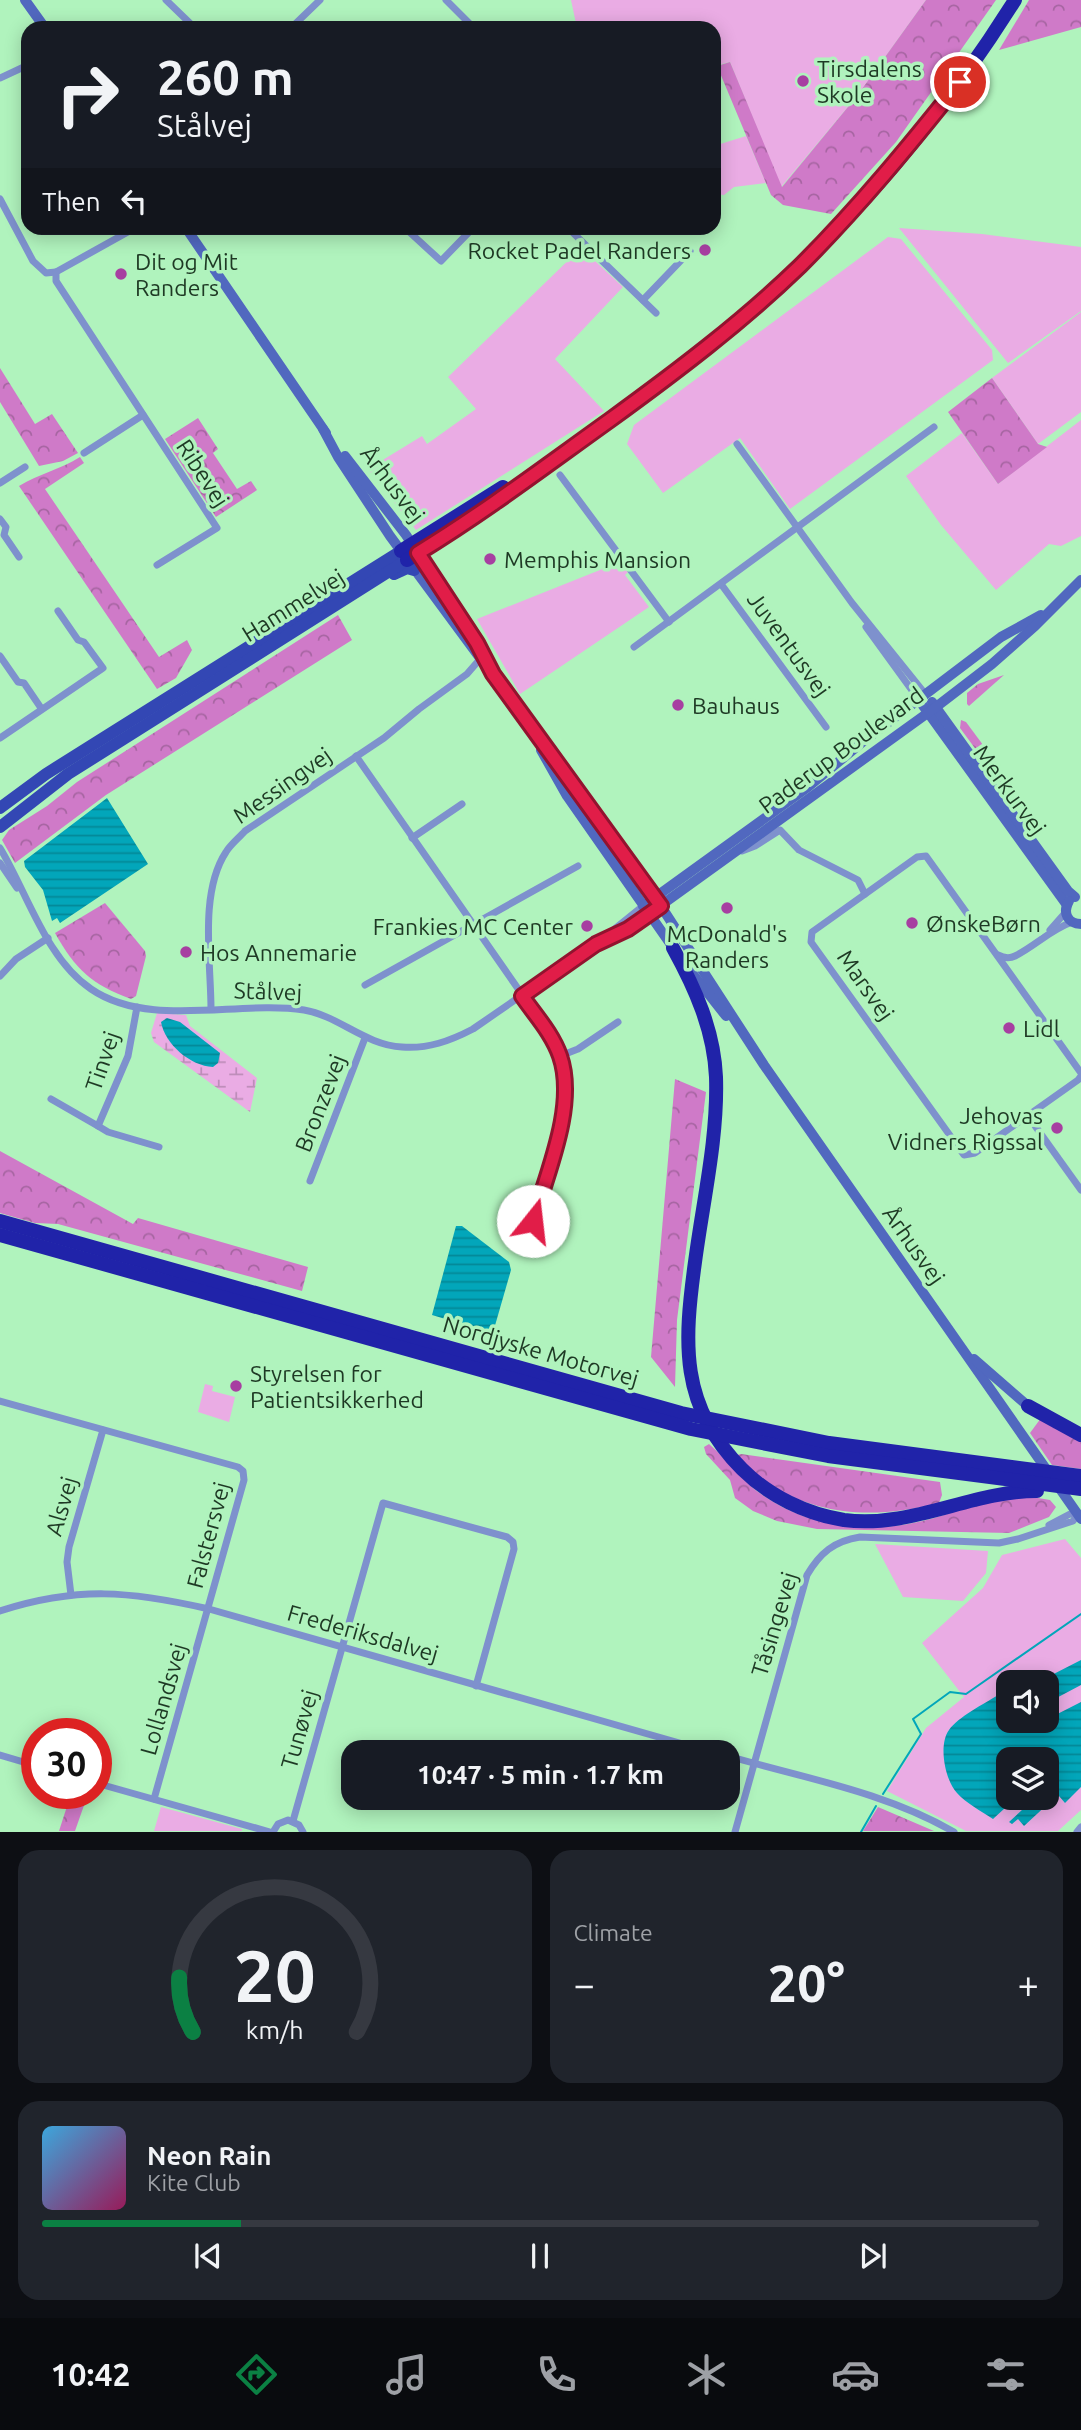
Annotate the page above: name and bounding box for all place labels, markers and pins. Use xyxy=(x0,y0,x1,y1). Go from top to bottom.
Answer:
pin xyxy=(930,52,990,112)
place label: Tirsdalens Skole xyxy=(817,56,922,107)
marker: Tirsdalens Skole xyxy=(795,73,811,89)
place label: Rocket Padel Randers xyxy=(467,238,691,263)
marker: Rocket Padel Randers xyxy=(697,242,713,258)
place label: Dit og Mit Randers xyxy=(135,249,238,300)
marker: Dit og Mit Randers xyxy=(113,266,129,282)
place label: Memphis Mansion xyxy=(504,547,691,572)
marker: Memphis Mansion xyxy=(482,551,498,567)
place label: Bauhaus xyxy=(692,693,780,718)
marker: Bauhaus xyxy=(670,697,686,713)
marker: McDonald's Randers xyxy=(719,900,735,916)
place label: ØnskeBørn xyxy=(926,911,1041,936)
place label: Frankies MC Center xyxy=(373,914,573,939)
marker: ØnskeBørn xyxy=(904,915,920,931)
marker: Frankies MC Center xyxy=(579,918,595,934)
place label: McDonald's Randers xyxy=(667,921,787,972)
place label: Hos Annemarie xyxy=(200,940,357,965)
marker: Hos Annemarie xyxy=(178,944,194,960)
place label: Lidl xyxy=(1023,1016,1060,1041)
marker: Lidl xyxy=(1001,1020,1017,1036)
place label: Jehovas Vidners Rigssal xyxy=(888,1103,1043,1154)
marker: Jehovas Vidners Rigssal xyxy=(1049,1120,1065,1136)
place label: Styrelsen for Patientsikkerhed xyxy=(250,1361,424,1412)
marker: Styrelsen for Patientsikkerhed xyxy=(228,1378,244,1394)

